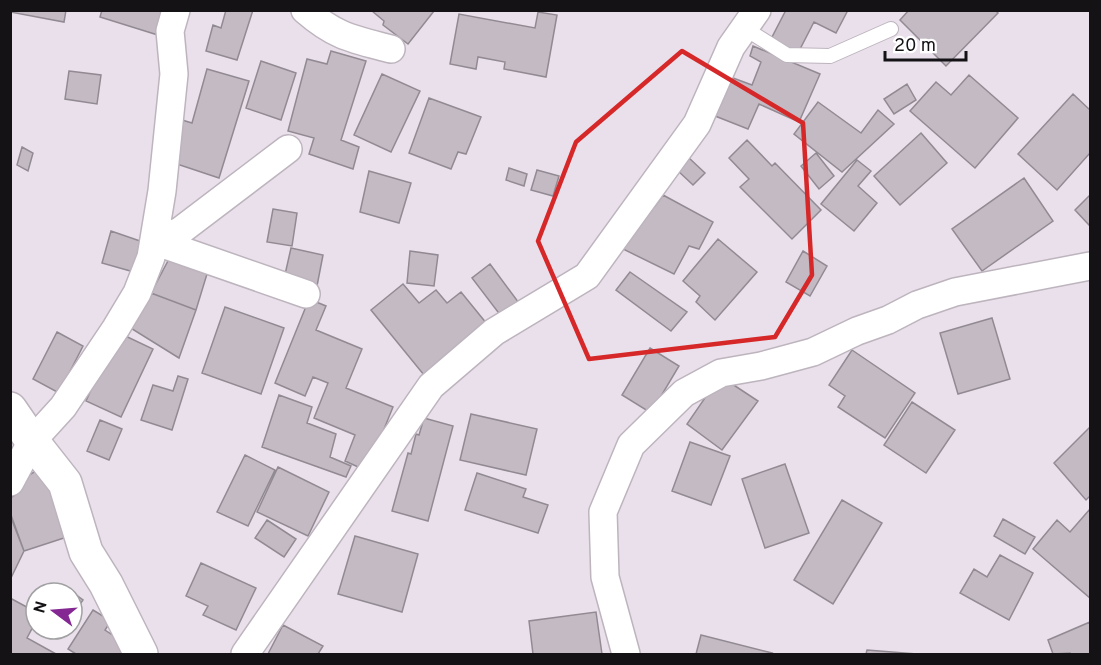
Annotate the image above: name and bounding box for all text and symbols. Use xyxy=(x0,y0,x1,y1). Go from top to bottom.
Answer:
scale bar xyxy=(885,24,966,62)
text: 20 m xyxy=(894,35,936,58)
north arrow xyxy=(24,581,84,641)
text: N xyxy=(30,599,53,616)

